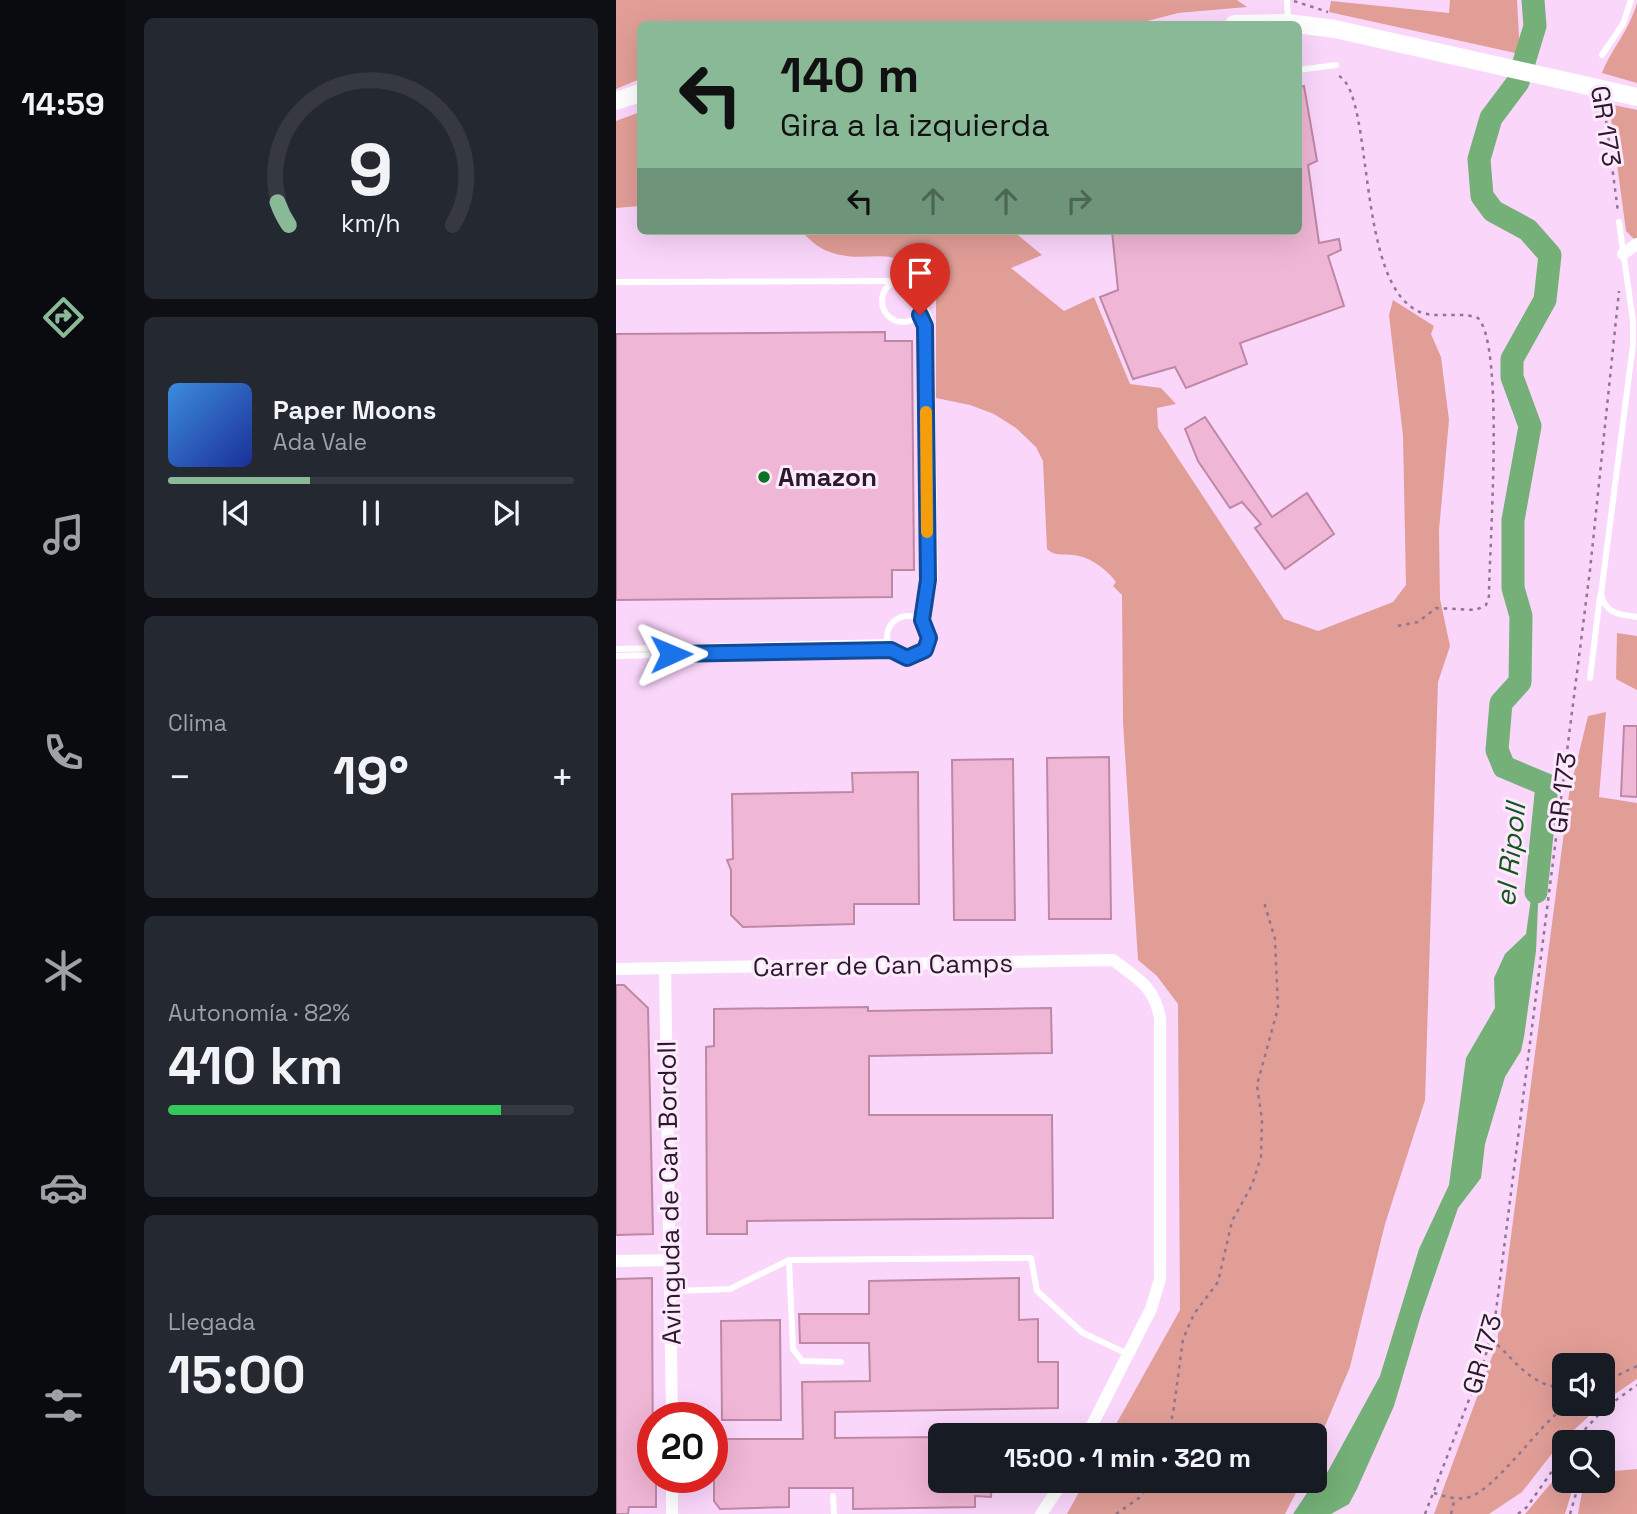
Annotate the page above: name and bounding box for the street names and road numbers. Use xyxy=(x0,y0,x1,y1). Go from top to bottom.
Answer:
street label: GR 173 xyxy=(1583,83,1629,169)
street label: GR 173 xyxy=(1540,750,1584,836)
street label: Carrer de Can Camps xyxy=(753,946,1013,984)
street label: Avinguda de Can Bordoll xyxy=(649,1040,689,1346)
street label: GR 173 xyxy=(1454,1310,1510,1398)

